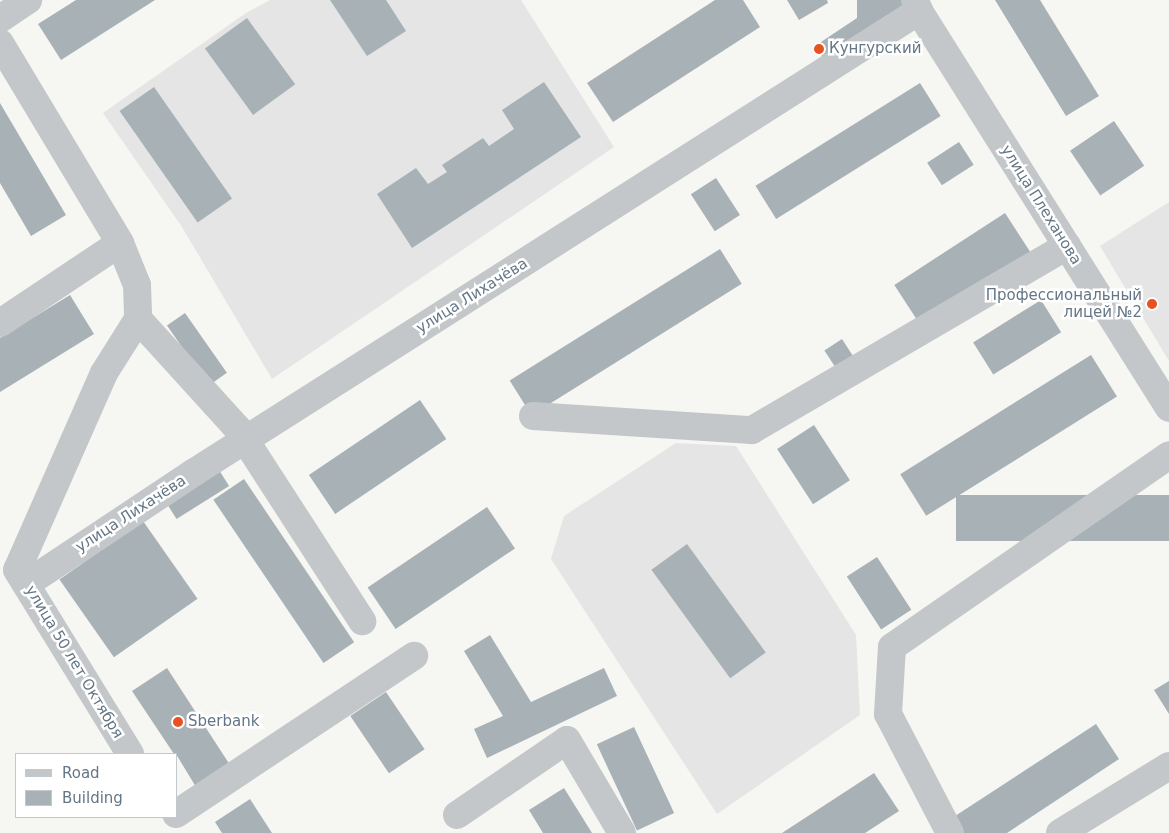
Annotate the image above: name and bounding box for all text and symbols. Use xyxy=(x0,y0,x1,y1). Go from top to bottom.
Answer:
place label: Кунгурский xyxy=(829,40,921,58)
marker: Кунгурский xyxy=(813,43,825,55)
street label: улица Плеханова xyxy=(997,142,1085,268)
street label: улица Лихачёва xyxy=(413,255,531,337)
place label: Профессиональный лицей №2 xyxy=(986,286,1142,321)
marker: Профессиональный лицей №2 xyxy=(1146,298,1158,310)
street label: улица Лихачёва xyxy=(73,472,189,556)
street label: улица 50 лет Октября xyxy=(21,582,127,742)
place label: Sberbank xyxy=(188,713,259,731)
marker: Sberbank xyxy=(172,716,184,728)
legend xyxy=(15,753,178,818)
text: Road xyxy=(62,764,100,782)
text: Building xyxy=(62,789,123,807)

